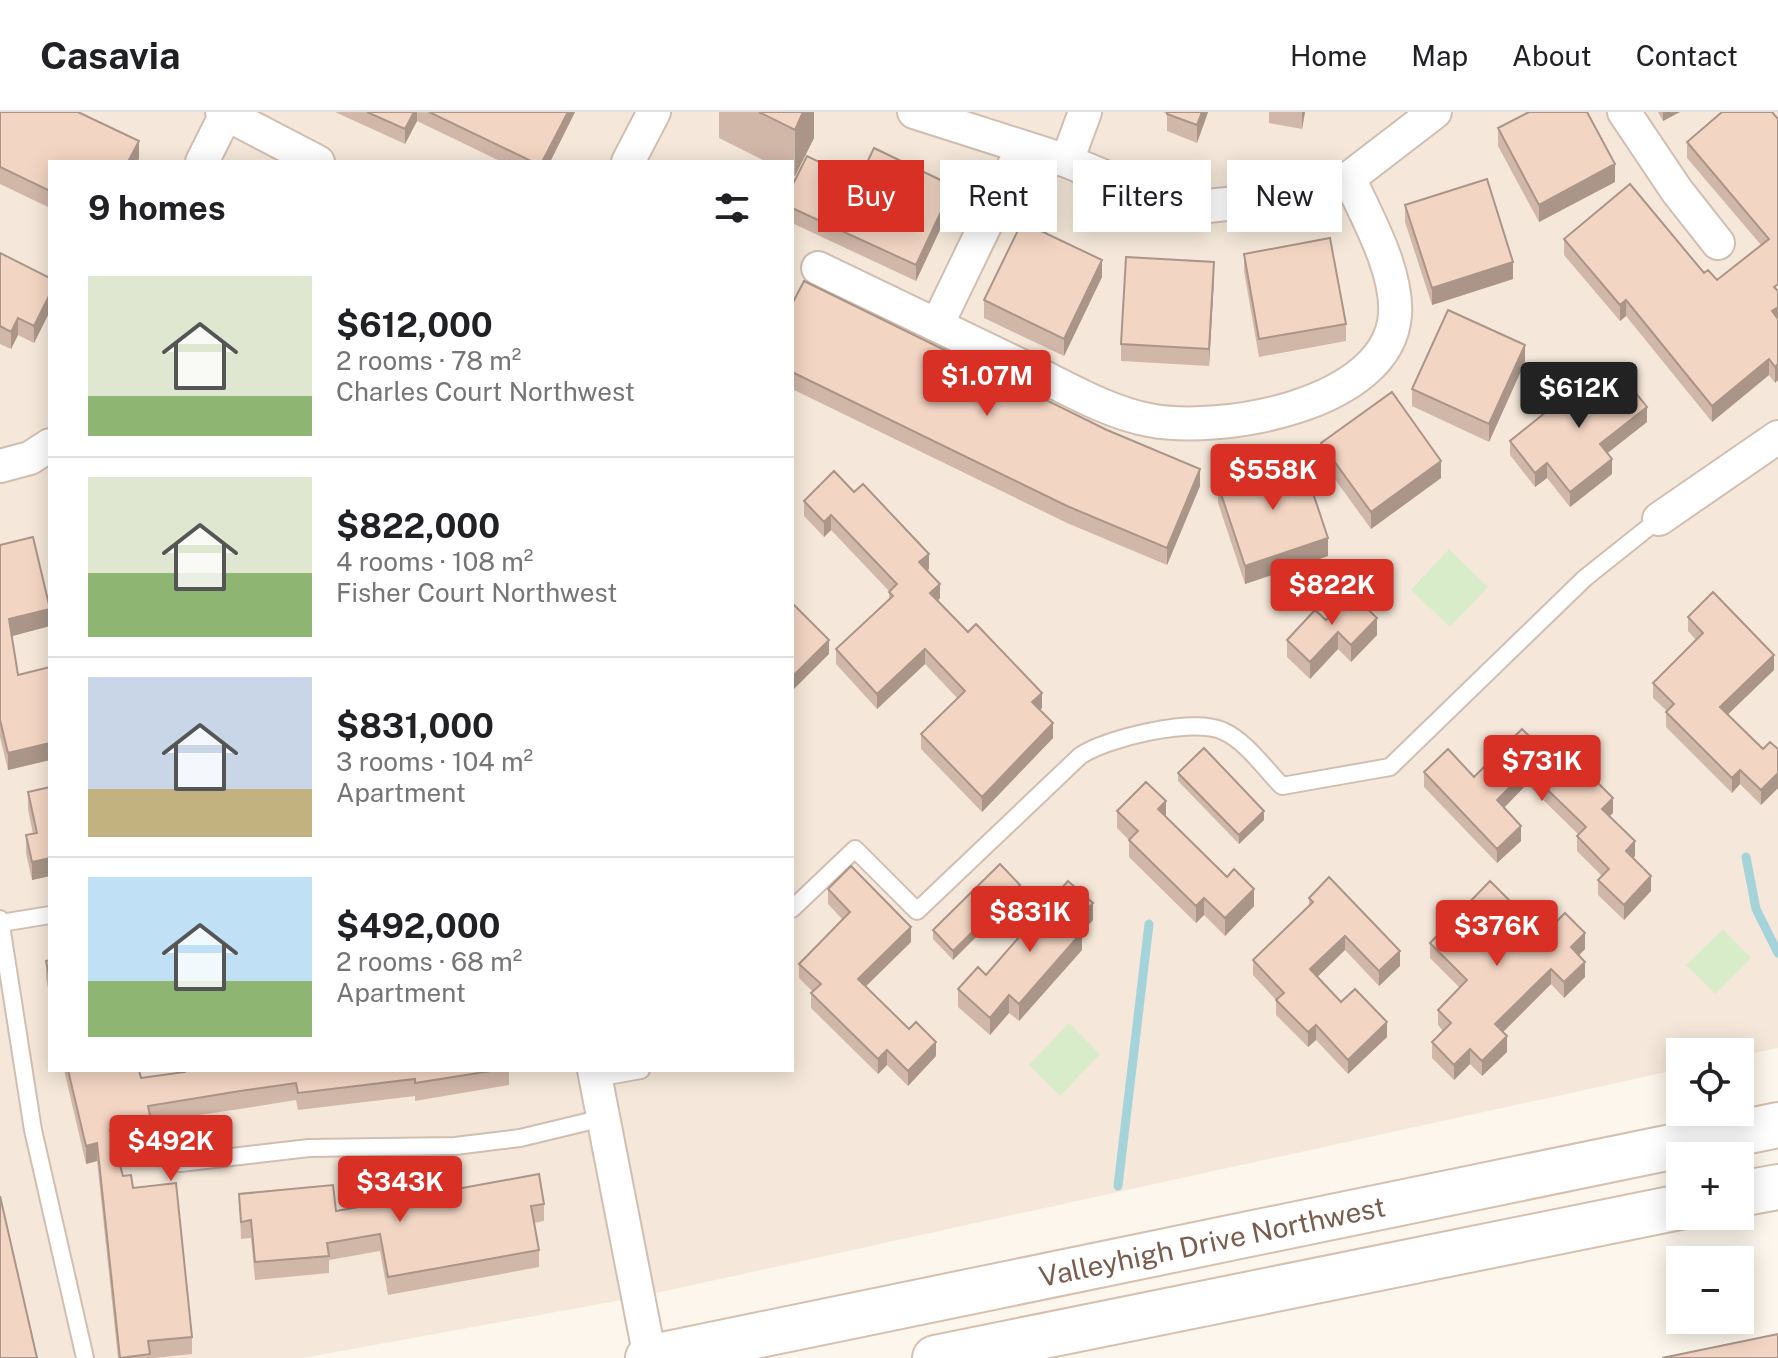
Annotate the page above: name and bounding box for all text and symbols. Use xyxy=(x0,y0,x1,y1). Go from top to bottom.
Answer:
text: Casavia xyxy=(40,33,181,78)
text: Home xyxy=(1290,39,1367,72)
text: Map xyxy=(1411,39,1468,72)
text: About xyxy=(1512,39,1592,72)
text: Contact xyxy=(1636,39,1738,72)
chip: Buy xyxy=(818,160,924,232)
chip: Rent xyxy=(940,160,1057,232)
chip: Filters xyxy=(1073,160,1211,232)
chip: New xyxy=(1227,160,1342,232)
icon: filters xyxy=(710,186,754,230)
text: 9 homes xyxy=(88,188,226,228)
text: $612,000 xyxy=(336,305,493,345)
icon: home xyxy=(152,308,248,404)
text: 2 rooms · 78 m² xyxy=(336,345,521,376)
pin: $1.07M xyxy=(922,350,1052,418)
text: $1.07M xyxy=(941,360,1033,391)
pin: $612K xyxy=(1523,362,1635,430)
text: $612K xyxy=(1538,372,1620,403)
text: Charles Court Northwest xyxy=(336,376,635,407)
pin: $558K xyxy=(1217,444,1329,512)
text: $558K xyxy=(1229,454,1317,485)
text: $822,000 xyxy=(336,506,500,546)
icon: home xyxy=(152,509,248,605)
text: 4 rooms · 108 m² xyxy=(336,546,533,577)
pin: $822K xyxy=(1276,559,1388,627)
text: $822K xyxy=(1289,569,1375,600)
text: Fisher Court Northwest xyxy=(336,577,617,608)
text: $831,000 xyxy=(336,706,494,746)
icon: home xyxy=(152,709,248,805)
pin: $731K xyxy=(1486,735,1598,803)
text: $731K xyxy=(1502,745,1582,776)
text: 3 rooms · 104 m² xyxy=(336,746,533,777)
text: Apartment xyxy=(336,777,466,808)
pin: $831K xyxy=(974,886,1086,954)
text: $831K xyxy=(989,896,1071,927)
pin: $376K xyxy=(1441,900,1553,968)
text: $492,000 xyxy=(336,906,500,946)
icon: home xyxy=(152,909,248,1005)
text: $376K xyxy=(1454,910,1540,941)
text: 2 rooms · 68 m² xyxy=(336,946,522,977)
text: Apartment xyxy=(336,977,466,1008)
map controls xyxy=(1666,1038,1754,1334)
button: locate xyxy=(1666,1038,1754,1126)
pin: $492K xyxy=(115,1115,227,1183)
text: $492K xyxy=(127,1125,215,1156)
button: + xyxy=(1666,1142,1754,1230)
pin: $343K xyxy=(344,1156,456,1224)
text: $343K xyxy=(356,1166,444,1197)
street label: Valleyhigh Drive Northwest xyxy=(1036,1189,1388,1293)
button: − xyxy=(1666,1246,1754,1334)

